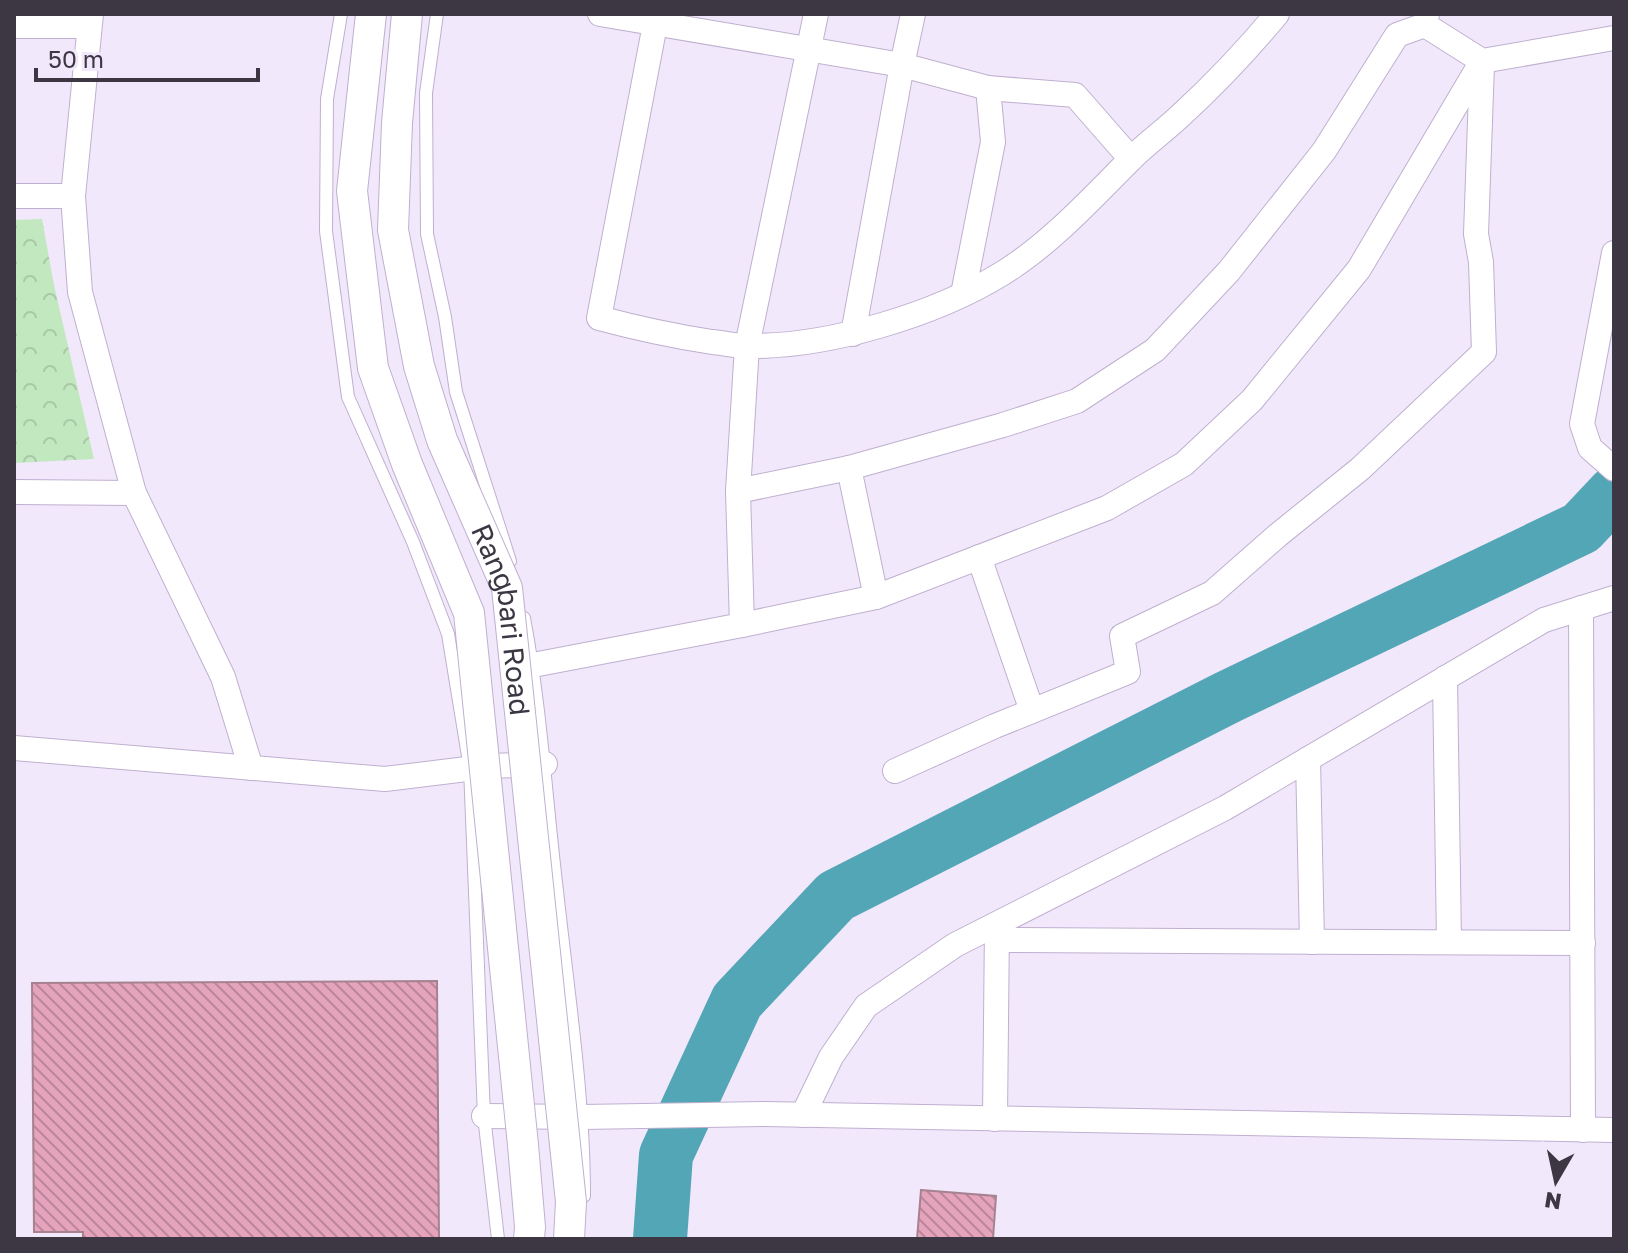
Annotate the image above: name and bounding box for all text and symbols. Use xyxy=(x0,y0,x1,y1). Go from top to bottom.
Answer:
scale bar xyxy=(36,32,258,82)
text: 50 m xyxy=(48,44,104,73)
street label: Rangbari Road xyxy=(465,519,537,717)
north arrow xyxy=(1516,1141,1596,1221)
text: N xyxy=(1542,1187,1563,1216)

